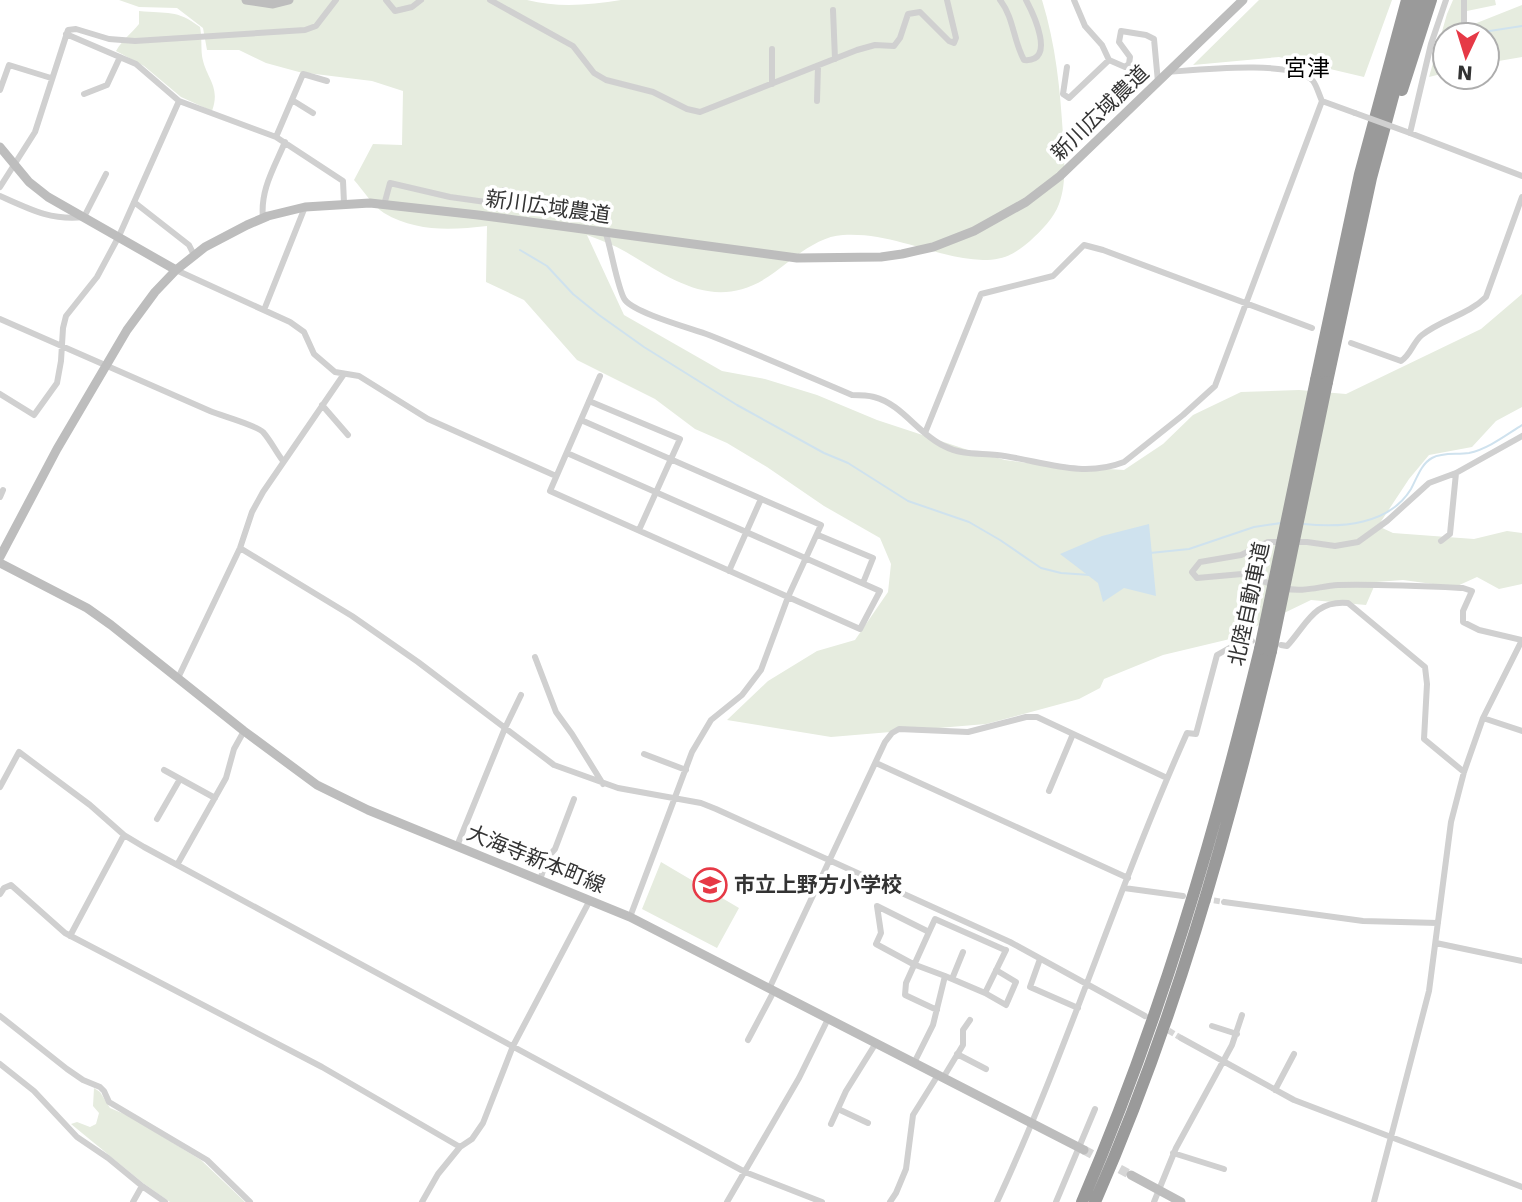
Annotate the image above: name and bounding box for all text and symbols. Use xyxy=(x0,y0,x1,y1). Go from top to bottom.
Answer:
north arrow xyxy=(1431,21,1501,91)
district label: 宮津 xyxy=(1284,55,1330,81)
street label: 新川広域農道 xyxy=(1046,61,1154,165)
text: N xyxy=(1456,61,1474,84)
street label: 新川広域農道 xyxy=(484,186,612,228)
street label: 北陸自動車道 xyxy=(1224,540,1274,668)
street label: 大海寺新本町線 xyxy=(463,820,609,898)
school or university icon: 市立上野方小学校 xyxy=(691,866,729,904)
place label: 市立上野方小学校 xyxy=(734,873,902,897)

